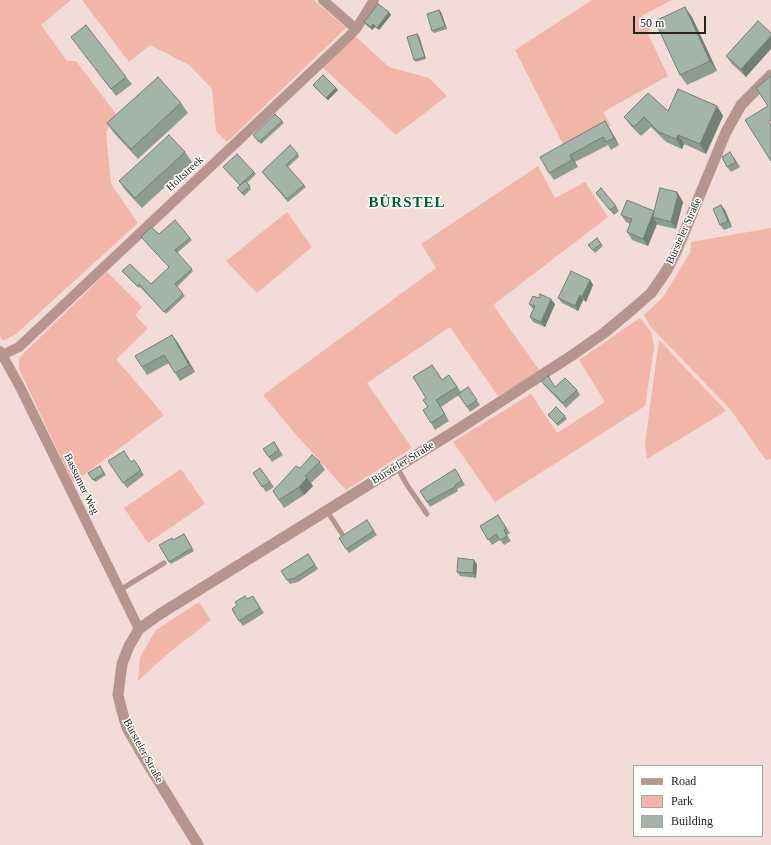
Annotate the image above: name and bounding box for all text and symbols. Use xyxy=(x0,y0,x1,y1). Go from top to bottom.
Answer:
scale bar xyxy=(635,8,708,34)
text: 50 m xyxy=(640,16,664,30)
street label: Holtstreek xyxy=(164,154,206,194)
district label: BÜRSTEL xyxy=(368,194,446,212)
street label: Bürsteler Straße xyxy=(663,196,705,266)
street label: Bürsteler Straße xyxy=(369,439,437,487)
street label: Bassumer Weg xyxy=(61,451,101,517)
street label: Bürsteler Straße xyxy=(120,717,166,785)
legend xyxy=(633,765,763,837)
text: Road xyxy=(671,774,696,788)
text: Park xyxy=(671,794,693,808)
text: Building xyxy=(671,814,713,828)

